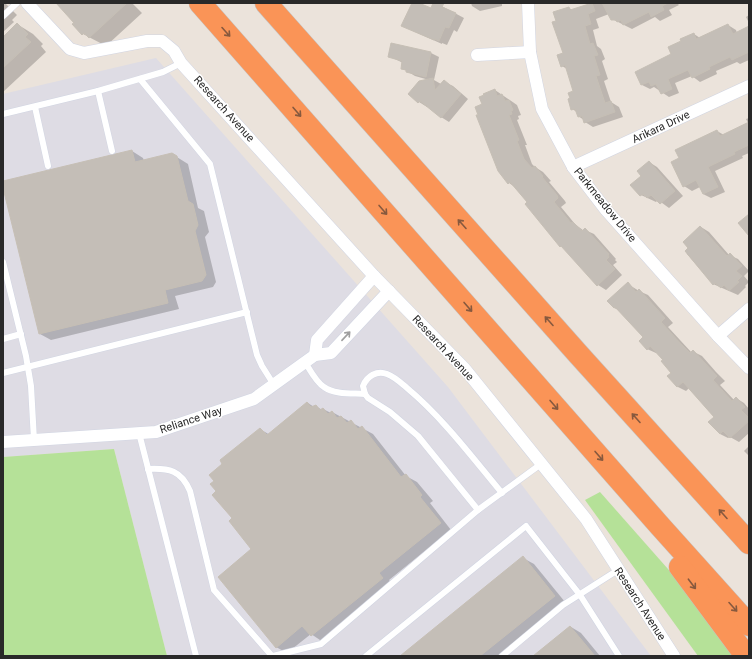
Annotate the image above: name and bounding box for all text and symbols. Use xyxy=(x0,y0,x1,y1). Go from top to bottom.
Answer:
one-way arrow xyxy=(222,27,231,37)
street label: Research Avenue xyxy=(191,73,257,145)
one-way arrow xyxy=(292,106,301,116)
street label: Arikara Drive xyxy=(630,108,692,146)
street label: Parkmeadow Drive xyxy=(571,165,639,245)
one-way arrow xyxy=(378,204,387,215)
one-way arrow xyxy=(458,219,467,229)
one-way arrow xyxy=(464,302,473,313)
street label: Research Avenue xyxy=(410,313,477,383)
one-way arrow xyxy=(544,316,554,326)
one-way arrow xyxy=(342,331,351,341)
one-way arrow xyxy=(549,400,559,410)
street label: Reliance Way xyxy=(158,404,225,436)
one-way arrow xyxy=(631,413,640,423)
one-way arrow xyxy=(594,451,603,461)
one-way arrow xyxy=(719,510,728,520)
street label: Research Avenue xyxy=(612,565,668,643)
one-way arrow xyxy=(688,579,697,590)
one-way arrow xyxy=(728,602,737,613)

